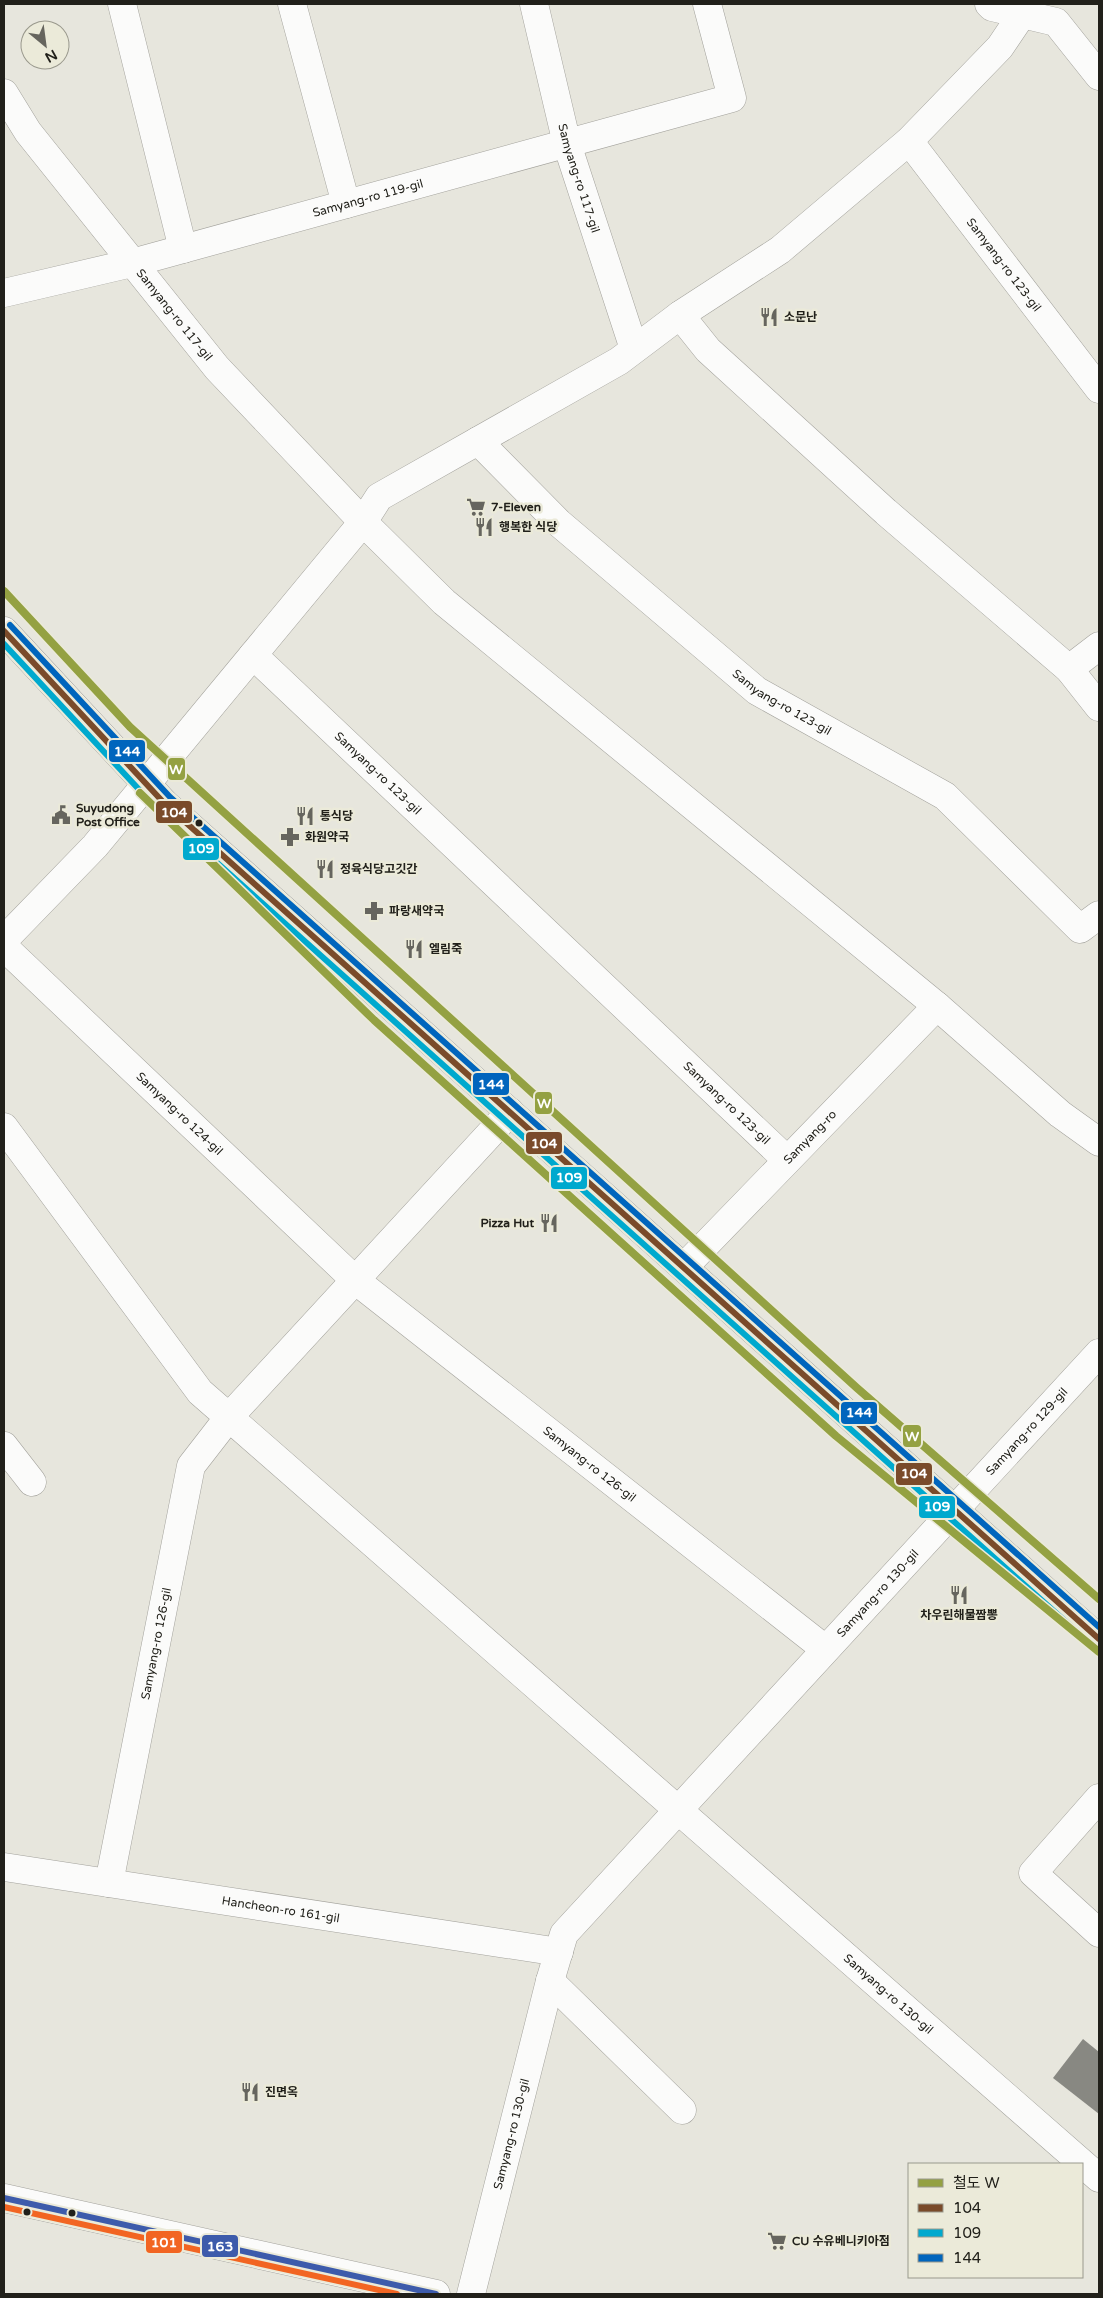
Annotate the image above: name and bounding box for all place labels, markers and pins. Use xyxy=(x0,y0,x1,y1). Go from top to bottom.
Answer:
restaurant icon: 소문난 xyxy=(758,306,780,328)
place label: 소문난 xyxy=(784,310,817,324)
supermarket icon: 7-Eleven xyxy=(465,496,487,518)
place label: 7-Eleven xyxy=(491,500,541,514)
restaurant icon: 행복한 식당 xyxy=(473,516,495,538)
place label: 행복한 식당 xyxy=(499,520,557,534)
place label: Suyudong Post Office xyxy=(76,801,140,829)
public building icon: Suyudong Post Office xyxy=(50,804,72,826)
restaurant icon: 통식당 xyxy=(294,805,316,827)
place label: 통식당 xyxy=(320,809,353,823)
unlabelled marker xyxy=(194,818,204,828)
pharmacy icon: 화원약국 xyxy=(279,826,301,848)
place label: 화원약국 xyxy=(305,830,349,844)
restaurant icon: 정육식당고깃간 xyxy=(314,858,336,880)
place label: 정육식당고깃간 xyxy=(340,862,417,876)
pharmacy icon: 파랑새약국 xyxy=(363,900,385,922)
place label: 파랑새약국 xyxy=(389,904,444,918)
restaurant icon: 엘림죽 xyxy=(403,938,425,960)
place label: 엘림죽 xyxy=(429,942,462,956)
restaurant icon: Pizza Hut xyxy=(538,1212,560,1234)
place label: Pizza Hut xyxy=(480,1216,534,1230)
restaurant icon: 차우린해물짬뽕 xyxy=(948,1584,970,1606)
place label: 차우린해물짬뽕 xyxy=(920,1608,998,1622)
restaurant icon: 진면옥 xyxy=(239,2081,261,2103)
place label: 진면옥 xyxy=(265,2085,298,2099)
unlabelled marker xyxy=(22,2207,32,2217)
unlabelled marker xyxy=(67,2208,77,2218)
supermarket icon: CU 수유베니키아점 xyxy=(766,2230,788,2252)
place label: CU 수유베니키아점 xyxy=(792,2234,890,2248)

